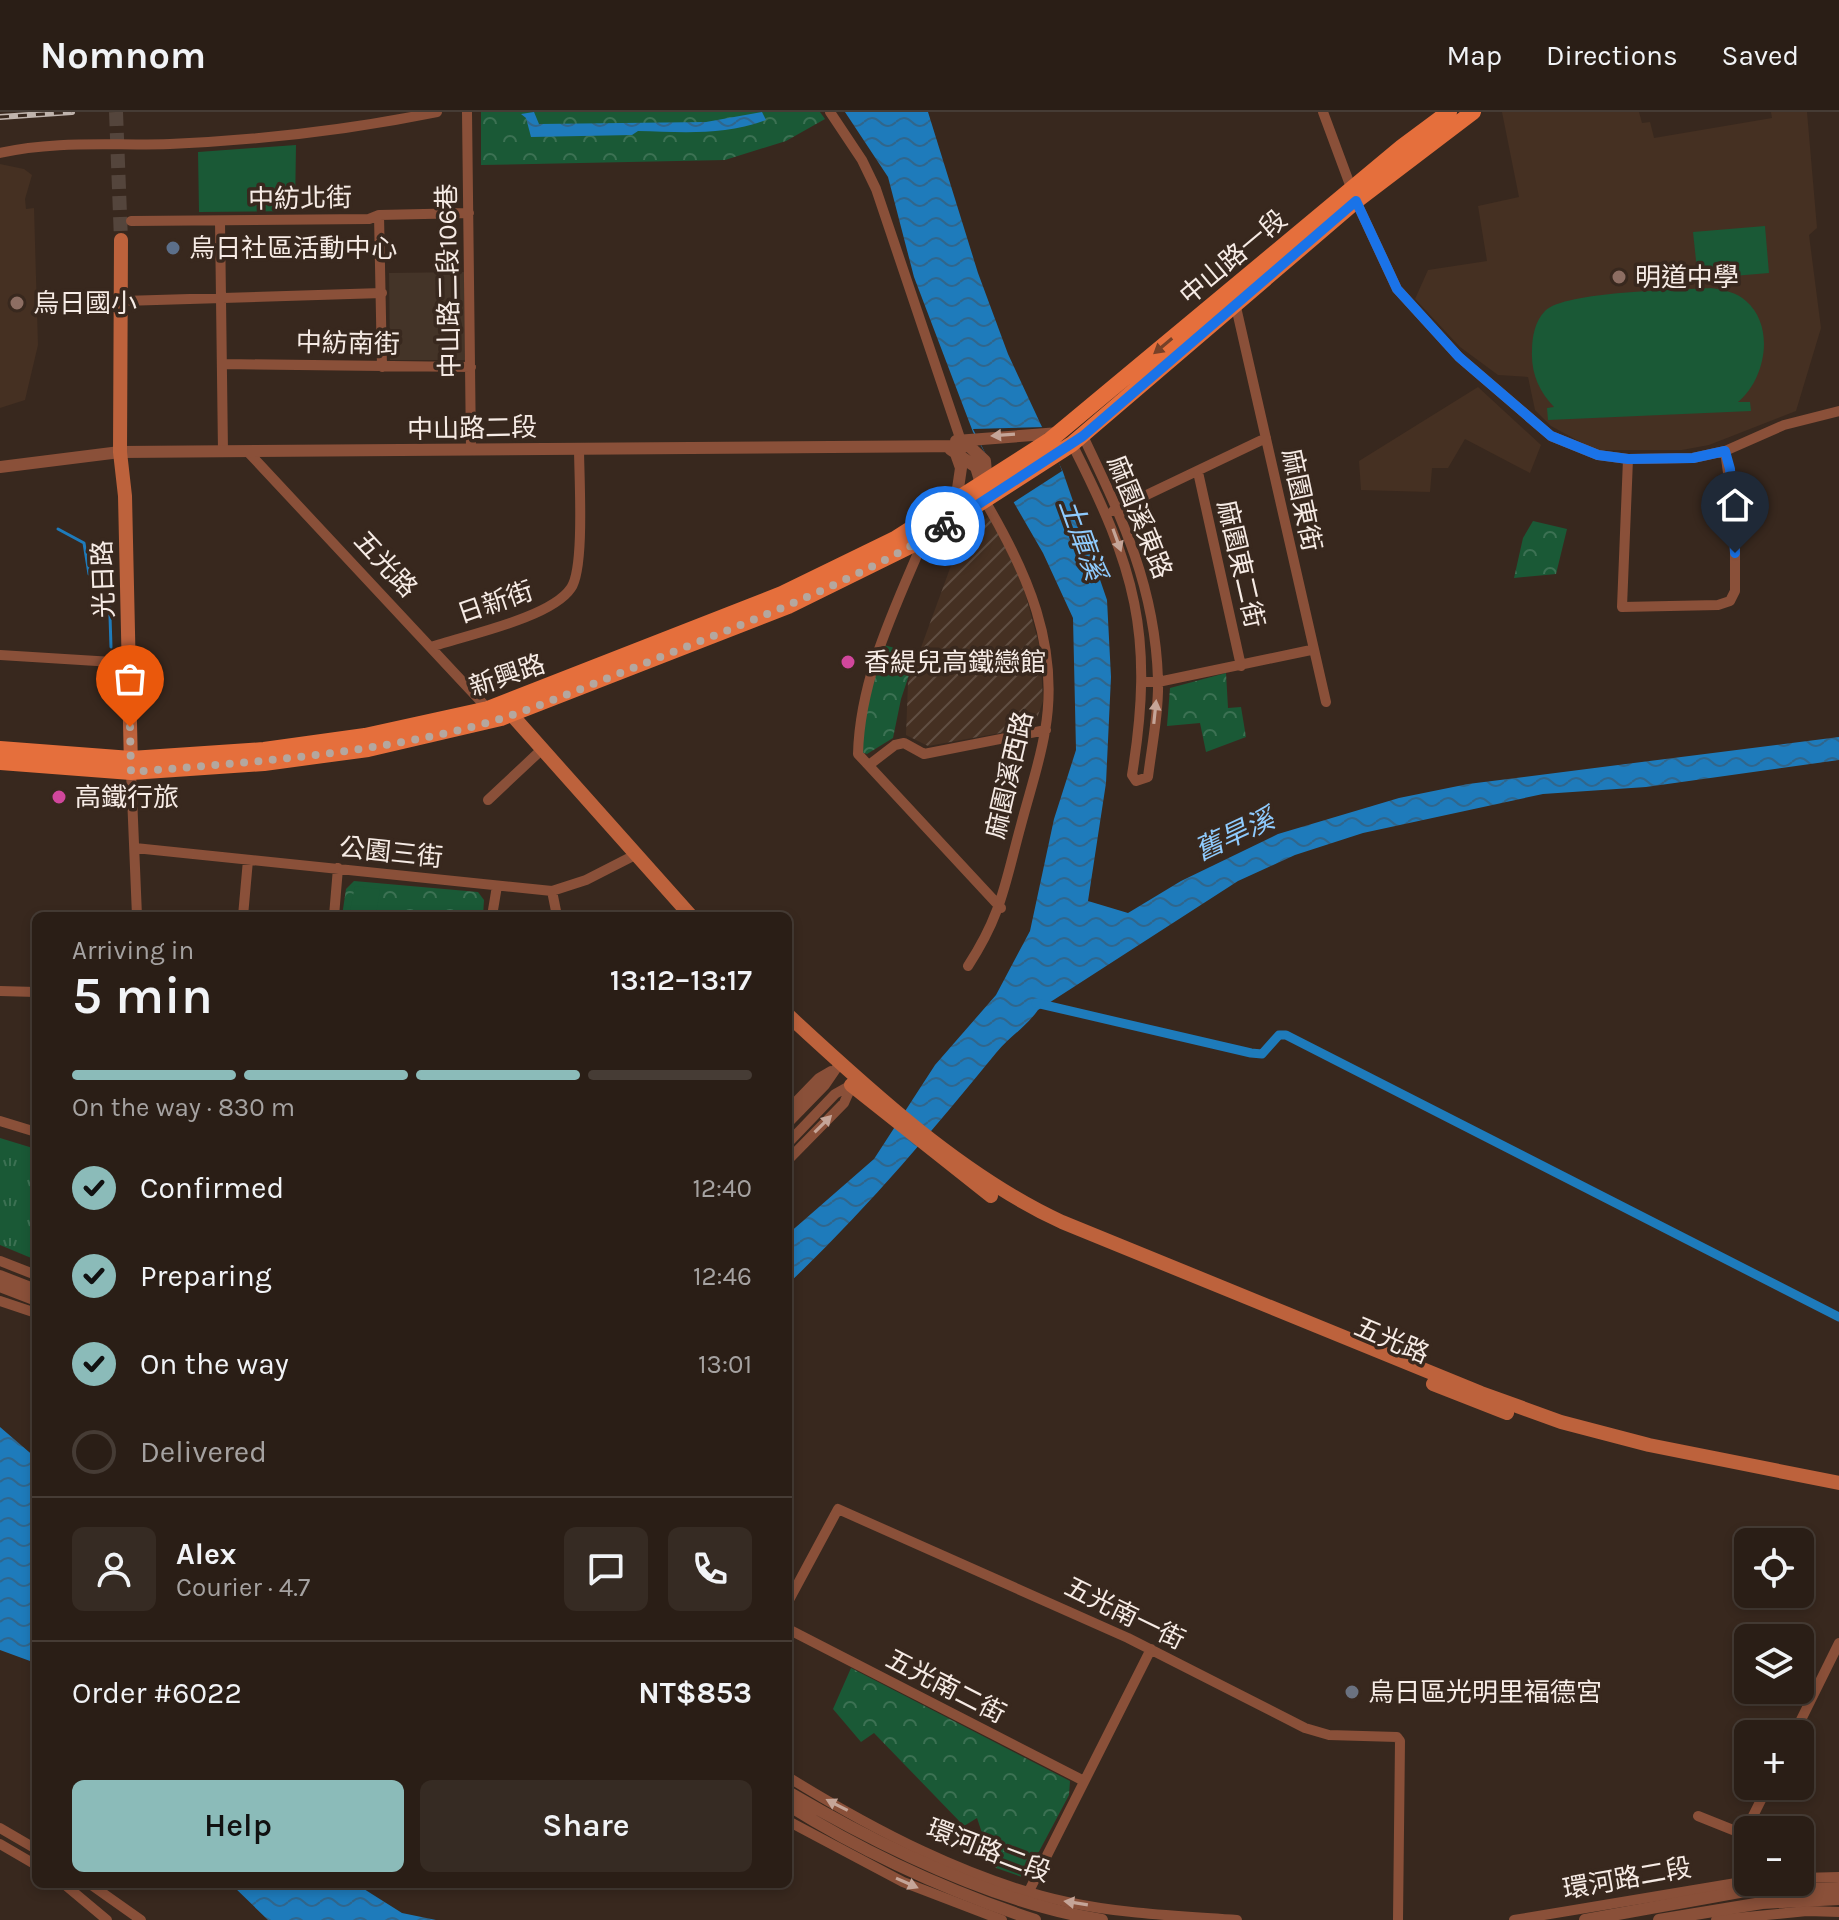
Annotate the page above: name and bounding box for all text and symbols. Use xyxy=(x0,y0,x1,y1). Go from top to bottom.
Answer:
text: Nomnom xyxy=(40,33,206,78)
text: Map xyxy=(1447,39,1502,72)
text: Directions xyxy=(1546,39,1678,72)
text: Saved xyxy=(1722,39,1799,72)
street label: 中紡北街 xyxy=(248,182,352,215)
street label: 中山路二段106巷 xyxy=(431,183,466,379)
street label: 中山路一段 xyxy=(1174,204,1293,311)
place label: 烏日社區活動中心 xyxy=(189,233,397,264)
marker: 烏日社區活動中心 xyxy=(164,239,182,257)
place label: 明道中學 xyxy=(1635,262,1739,293)
marker: 明道中學 xyxy=(1610,268,1628,286)
place label: 烏日國小 xyxy=(33,288,137,319)
marker: 烏日國小 xyxy=(8,294,26,312)
street label: 中紡南街 xyxy=(296,327,400,360)
one-way arrow xyxy=(1154,337,1174,354)
street label: 中山路二段 xyxy=(407,412,537,445)
one-way arrow xyxy=(990,429,1015,442)
street label: 麻園東街 xyxy=(1276,446,1327,554)
street label: 麻園溪東路 xyxy=(1101,451,1178,583)
pin xyxy=(1701,471,1769,553)
icon: home xyxy=(1713,483,1757,527)
courier xyxy=(905,486,985,566)
water label: 土庫溪 xyxy=(1053,494,1114,588)
street label: 麻園東二街 xyxy=(1211,497,1270,631)
icon: bike xyxy=(923,504,967,548)
street label: 五光路 xyxy=(348,525,424,603)
one-way arrow xyxy=(1112,528,1124,552)
street label: 光日路 xyxy=(87,539,120,619)
street label: 日新街 xyxy=(453,575,537,630)
pin xyxy=(96,645,164,727)
place label: 香緹兒高鐵戀館 xyxy=(864,647,1046,678)
street label: 新興路 xyxy=(465,648,549,703)
marker: 香緹兒高鐵戀館 xyxy=(839,653,857,671)
icon: bag xyxy=(108,657,152,701)
one-way arrow xyxy=(1149,699,1162,724)
street label: 麻園溪西路 xyxy=(980,708,1039,842)
place label: 高鐵行旅 xyxy=(75,782,179,813)
marker: 高鐵行旅 xyxy=(50,788,68,806)
water label: 舊旱溪 xyxy=(1189,800,1283,867)
street label: 公園三街 xyxy=(338,832,444,873)
text: Arriving in xyxy=(72,935,194,966)
text: 13:12–13:17 xyxy=(610,962,752,998)
text: 5 min xyxy=(72,965,213,1026)
text: On the way · 830 m xyxy=(72,1092,295,1123)
one-way arrow xyxy=(813,1116,832,1134)
icon: check xyxy=(72,1166,116,1210)
text: Confirmed xyxy=(140,1170,284,1206)
text: 12:40 xyxy=(692,1173,752,1204)
icon: check xyxy=(72,1254,116,1298)
text: Preparing xyxy=(140,1258,272,1294)
text: 12:46 xyxy=(693,1261,752,1292)
street label: 五光路 xyxy=(1350,1311,1434,1370)
icon: check xyxy=(72,1342,116,1386)
text: On the way xyxy=(140,1346,289,1382)
text: 13:01 xyxy=(698,1349,752,1380)
text: Delivered xyxy=(140,1434,267,1470)
button: person xyxy=(72,1527,156,1611)
button: chat xyxy=(564,1527,648,1611)
button: phone xyxy=(668,1527,752,1611)
map controls xyxy=(1734,1528,1814,1896)
button: locate xyxy=(1734,1528,1814,1608)
text: Alex xyxy=(176,1536,236,1572)
street label: 五光南一街 xyxy=(1060,1571,1190,1656)
text: Courier · 4.7 xyxy=(176,1572,310,1603)
button: layers xyxy=(1734,1624,1814,1704)
street label: 五光南二街 xyxy=(881,1643,1011,1730)
text: Order #6022 xyxy=(72,1675,242,1711)
text: NT$853 xyxy=(638,1675,752,1711)
place label: 烏日區光明里福德宮 xyxy=(1368,1677,1602,1708)
marker: 烏日區光明里福德宮 xyxy=(1343,1683,1361,1701)
button: + xyxy=(1734,1720,1814,1800)
button: Help xyxy=(72,1780,404,1872)
button: Share xyxy=(420,1780,752,1872)
one-way arrow xyxy=(825,1798,848,1812)
street label: 環河路二段 xyxy=(923,1813,1055,1888)
button: − xyxy=(1734,1816,1814,1896)
street label: 環河路二段 xyxy=(1560,1852,1694,1905)
one-way arrow xyxy=(895,1876,918,1889)
one-way arrow xyxy=(1064,1896,1089,1909)

